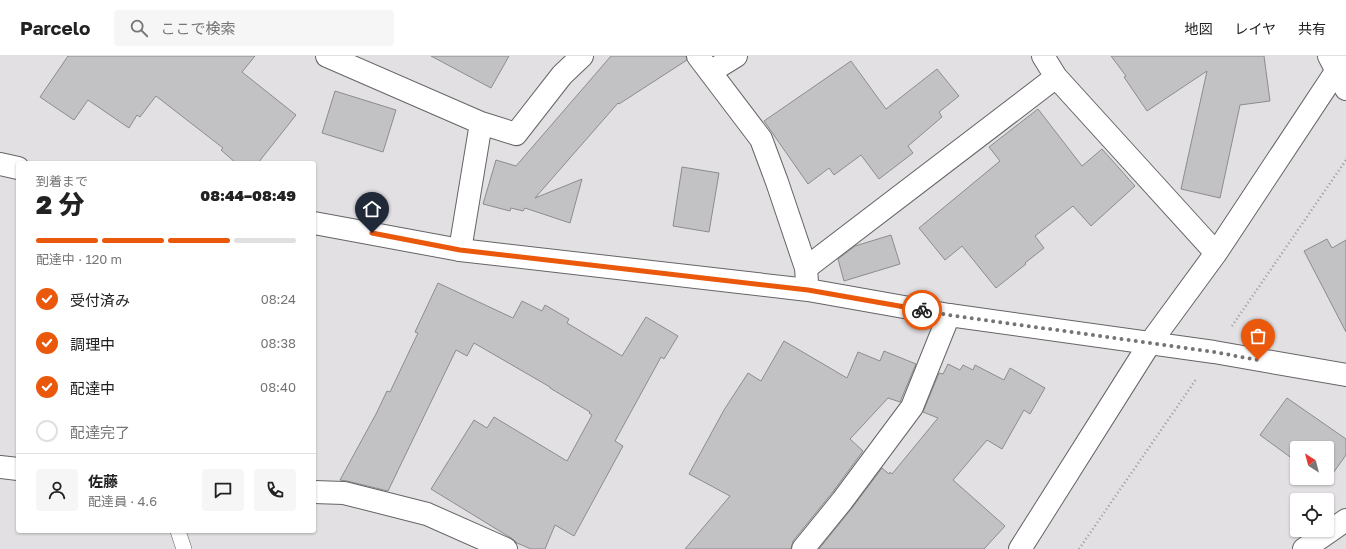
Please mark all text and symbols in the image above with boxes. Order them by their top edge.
search box [114,10,394,46]
text: Parcelo [20,16,90,39]
icon: search [128,17,150,39]
text: ここで検索 [160,19,235,37]
text: 地図 [1184,20,1212,37]
text: レイヤ [1234,20,1276,37]
text: 共有 [1298,20,1326,37]
text: 到着まで [36,173,88,189]
text: 08:44–08:49 [200,186,296,204]
text: 2 分 [36,189,85,220]
pin [355,192,389,233]
icon: home [361,198,383,220]
text: 配達中 · 120 m [36,251,122,267]
icon: check [36,288,58,310]
courier [902,290,942,330]
text: 受付済み [70,291,130,309]
text: 08:24 [261,291,296,307]
icon: bike [911,299,933,321]
pin [1241,319,1275,360]
icon: bag [1247,325,1269,347]
icon: check [36,332,58,354]
text: 調理中 [70,335,115,353]
text: 08:38 [261,335,296,351]
icon: check [36,376,58,398]
text: 配達中 [70,379,115,397]
text: 08:40 [260,379,296,395]
text: 配達完了 [70,423,130,441]
north arrow [1290,441,1334,485]
map controls [1290,441,1334,537]
button: person [36,469,78,511]
button: chat [202,469,244,511]
button: phone [254,469,296,511]
text: 佐藤 [88,472,118,490]
text: 配達員 · 4.6 [88,493,157,509]
button: locate [1290,493,1334,537]

